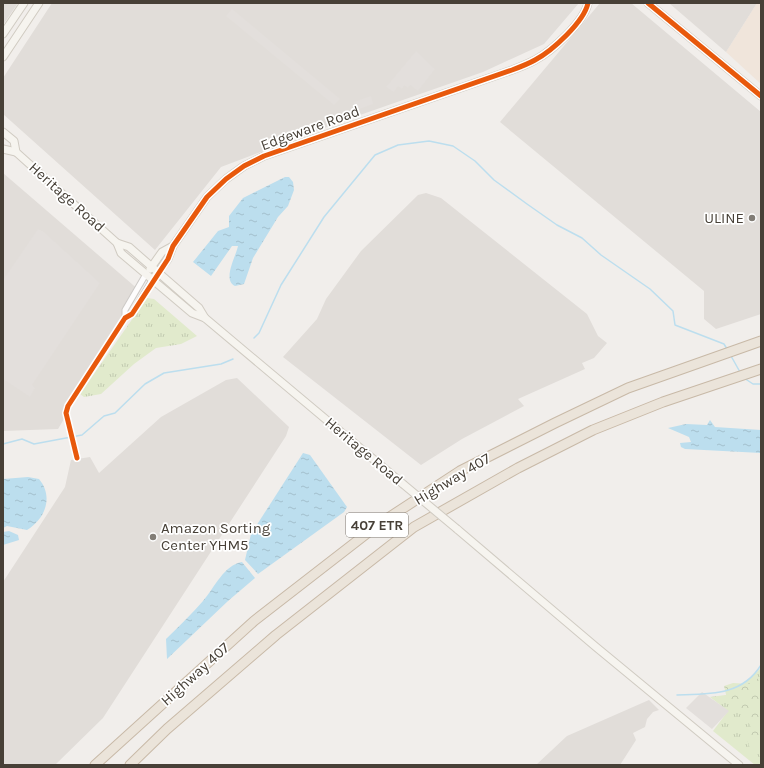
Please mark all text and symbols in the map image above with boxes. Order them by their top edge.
street label: Edgeware Road [258,102,362,154]
street label: Heritage Road [25,158,109,236]
place label: ULINE [704,209,744,227]
marker: ULINE [747,213,757,223]
street label: Heritage Road [322,413,406,489]
street label: Highway 407 [410,449,494,509]
road number: 407 ETR [346,513,408,537]
place label: Amazon Sorting Center YHM5 [161,519,271,554]
marker: Amazon Sorting Center YHM5 [148,532,158,542]
street label: Highway 407 [157,639,233,709]

